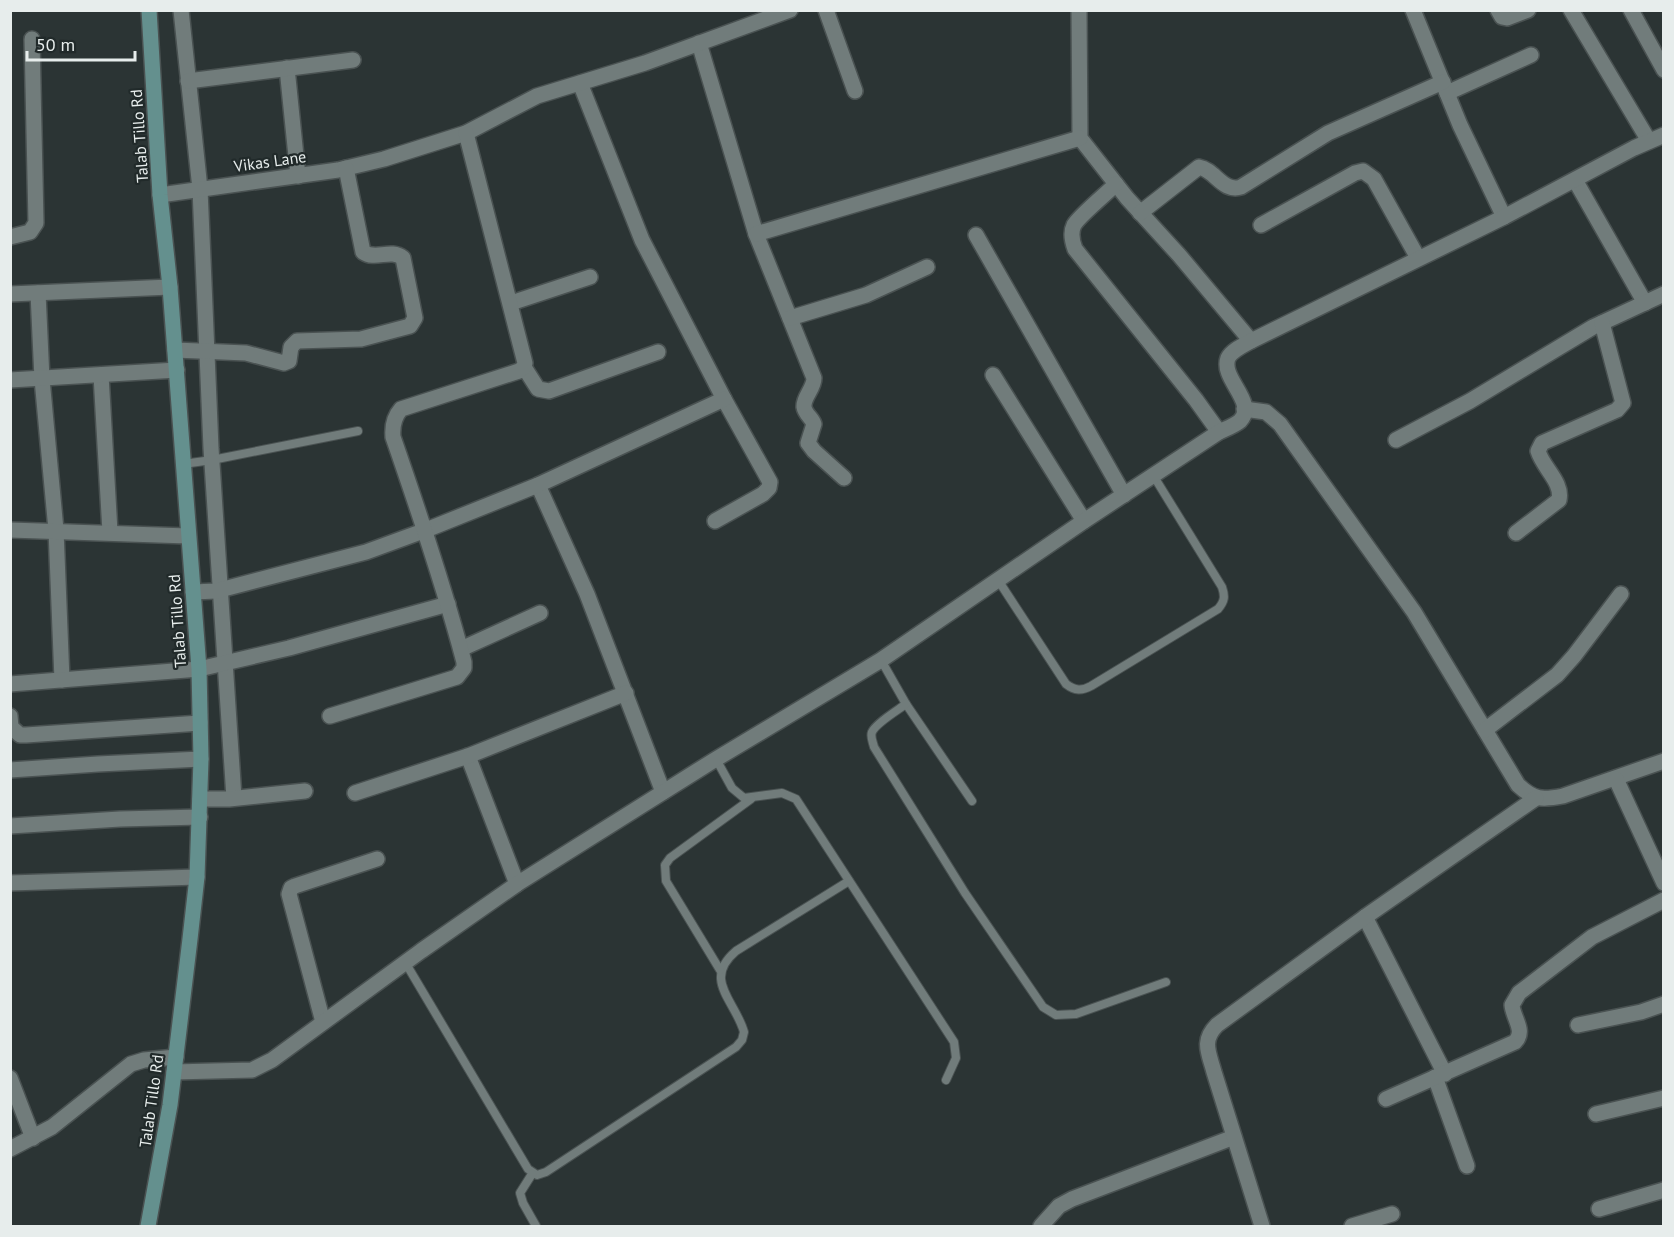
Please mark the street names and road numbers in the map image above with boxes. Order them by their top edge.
street label: Talab Tillo Rd [126,89,152,183]
street label: Vikas Lane [232,146,307,176]
street label: Talab Tillo Rd [164,574,190,668]
street label: Talab Tillo Rd [135,1053,167,1149]

